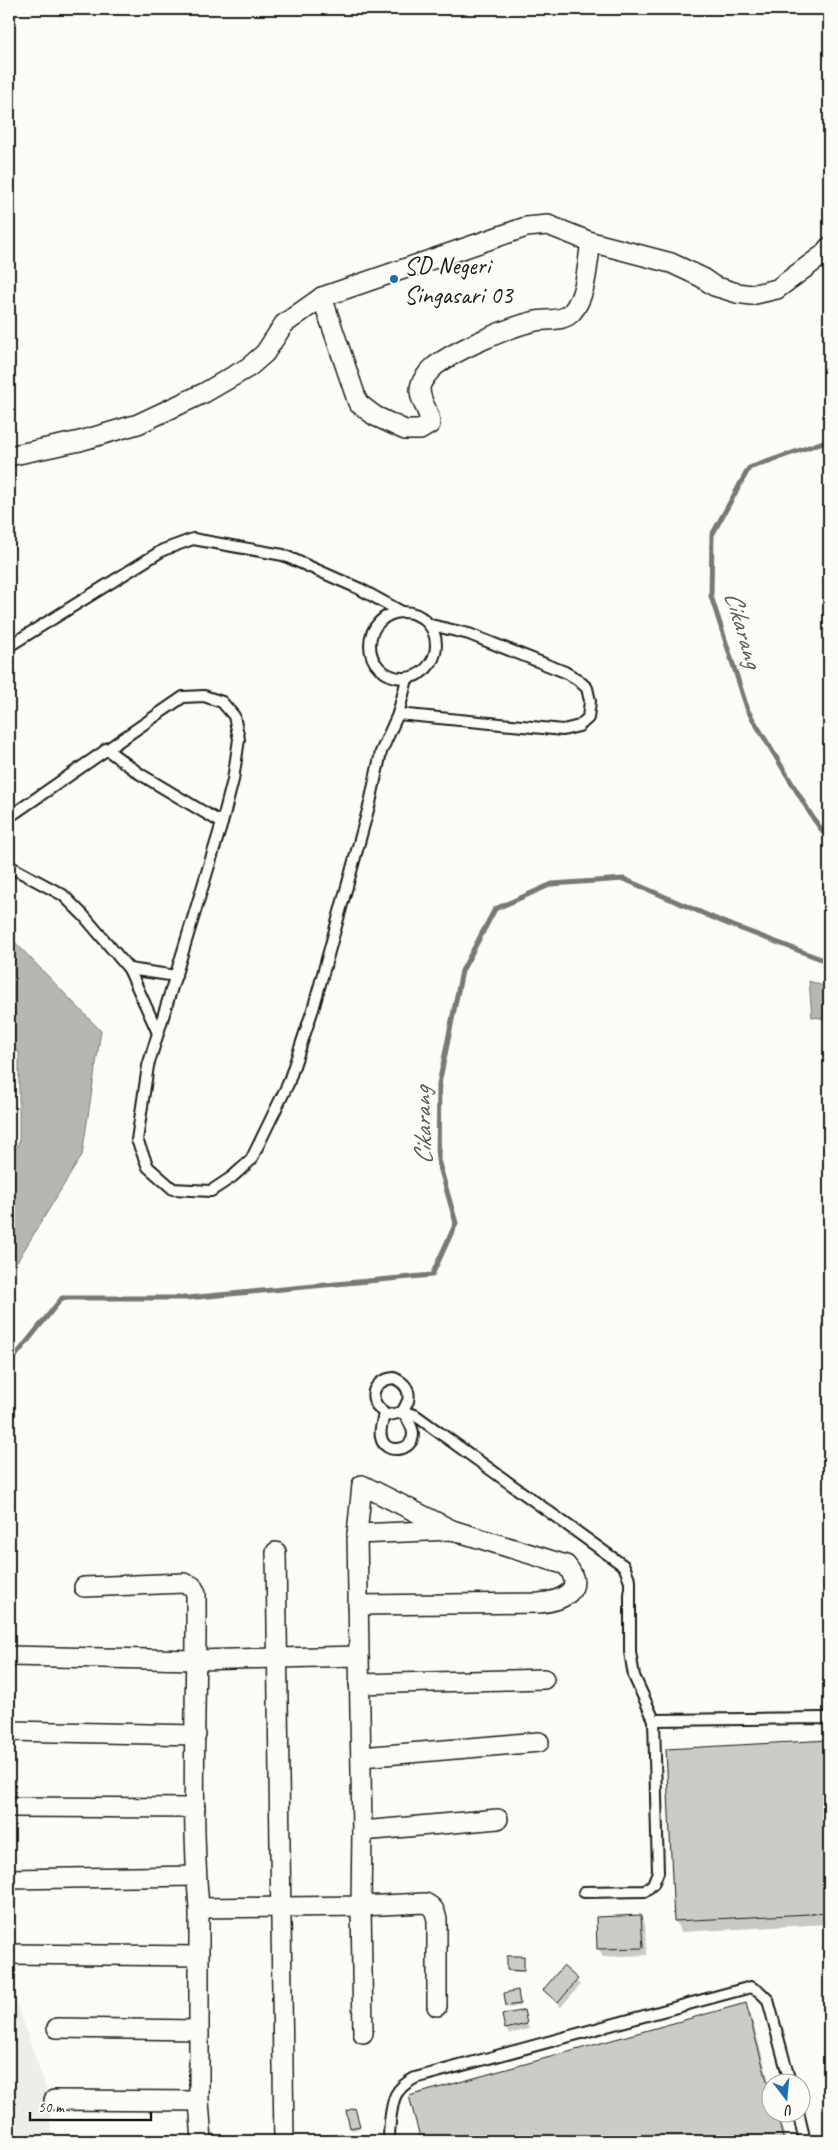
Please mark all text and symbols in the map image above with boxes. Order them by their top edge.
place label: SD Negeri Singasari 03 [404,250,514,311]
marker: SD Negeri Singasari 03 [388,273,400,285]
water label: Cikarang [717,587,771,675]
water label: Cikarang [405,1083,440,1165]
north arrow [760,2072,810,2122]
scale bar [30,2090,151,2122]
text: 50 m [38,2098,65,2117]
text: U [781,2101,795,2120]

